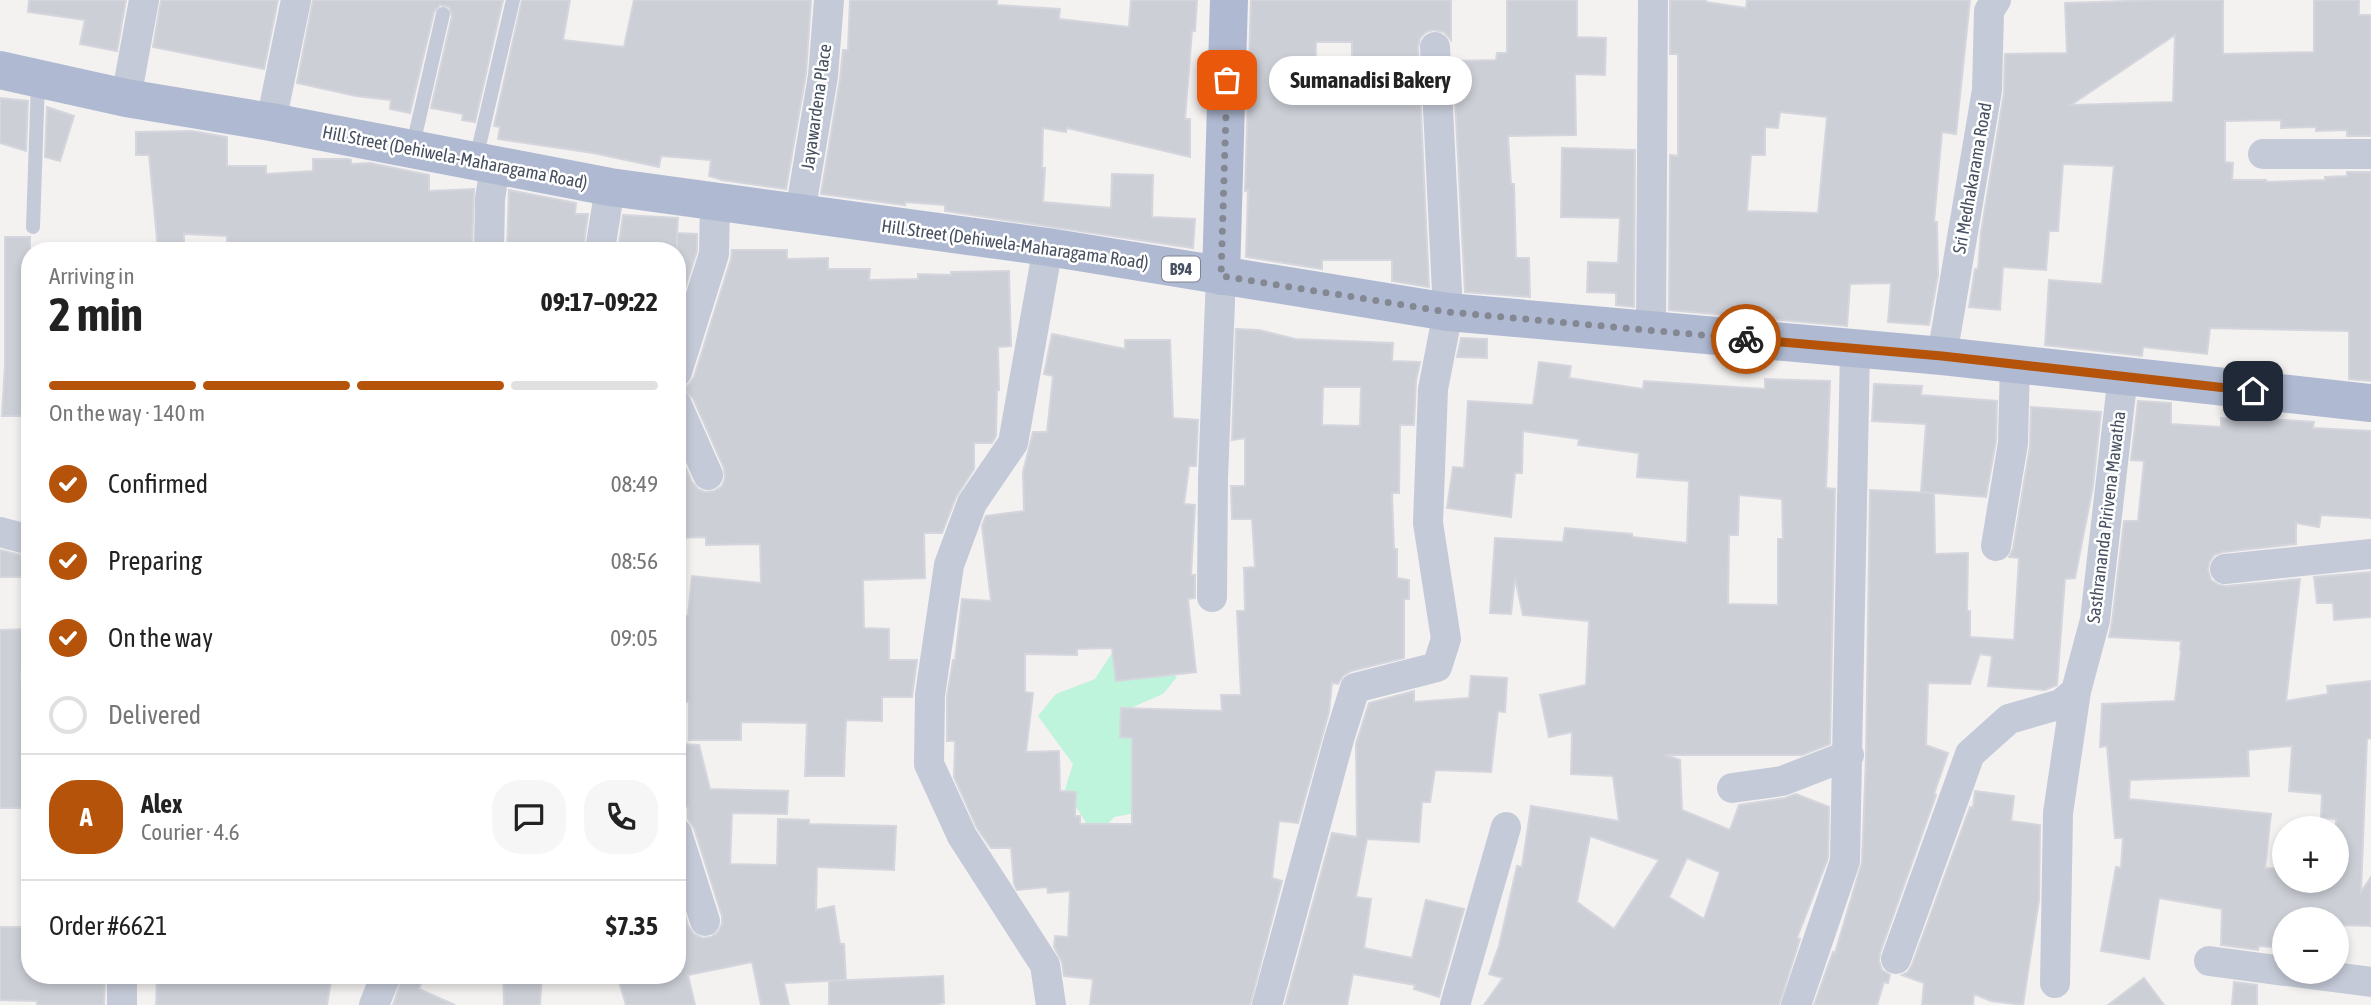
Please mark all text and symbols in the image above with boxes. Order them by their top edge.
street label: Jayawardena Place [797,43,835,171]
pin [1197,50,1257,110]
callout: Sumanadisi Bakery [1269,56,1472,104]
icon: bag [1208,61,1246,99]
text: Sumanadisi Bakery [1290,67,1451,93]
street label: Sri Medhakarama Road [1948,101,1996,255]
street label: Hill Street (Dehiwela-Maharagama Road) [321,121,589,193]
street label: Hill Street (Dehiwela-Maharagama Road) [880,215,1150,273]
road number: B94 [1162,256,1200,282]
text: Arriving in [49,263,135,289]
text: 09:17–09:22 [541,287,658,317]
text: 2 min [49,288,143,341]
courier [1711,304,1781,374]
icon: bike [1727,320,1765,358]
pin [2223,361,2283,421]
icon: home [2234,372,2272,410]
text: On the way · 140 m [49,400,205,426]
street label: Sasthrananda Pirivena Mawatha [2083,410,2129,624]
icon: check [49,465,87,503]
text: Confirmed [108,469,208,499]
text: 08:49 [611,471,658,497]
icon: check [49,542,87,580]
text: Preparing [108,546,202,576]
text: 08:56 [611,548,658,574]
icon: check [49,619,87,657]
text: On the way [108,623,213,653]
text: 09:05 [610,625,658,651]
text: Delivered [108,700,201,730]
button: chat [492,780,566,854]
button: phone [584,780,658,854]
text: Alex [141,789,182,819]
text: A [80,802,92,832]
map controls [2272,816,2349,984]
button: + [2272,816,2349,893]
text: Courier · 4.6 [141,819,240,845]
button: − [2272,907,2349,984]
text: Order #6621 [49,911,168,941]
text: $7.35 [606,911,658,941]

